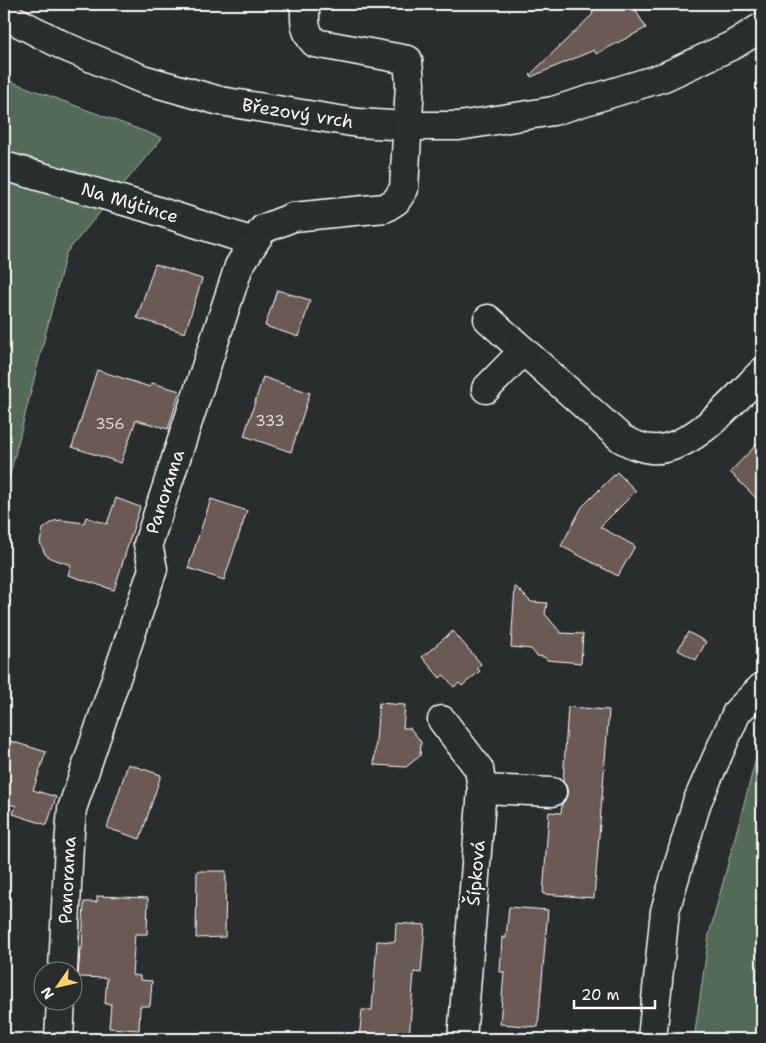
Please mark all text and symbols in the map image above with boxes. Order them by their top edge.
street label: Březový vrch [240,93,355,134]
street label: Na Mýtince [78,177,181,229]
house number: 333 [255,411,285,431]
house number: 356 [95,414,125,434]
street label: Panorama [140,446,190,537]
street label: Panorama [53,835,82,924]
street label: Šípková [461,839,491,907]
north arrow [32,960,82,1010]
scale bar [574,978,655,1010]
text: N [37,984,58,1003]
text: 20 m [581,985,620,1005]

